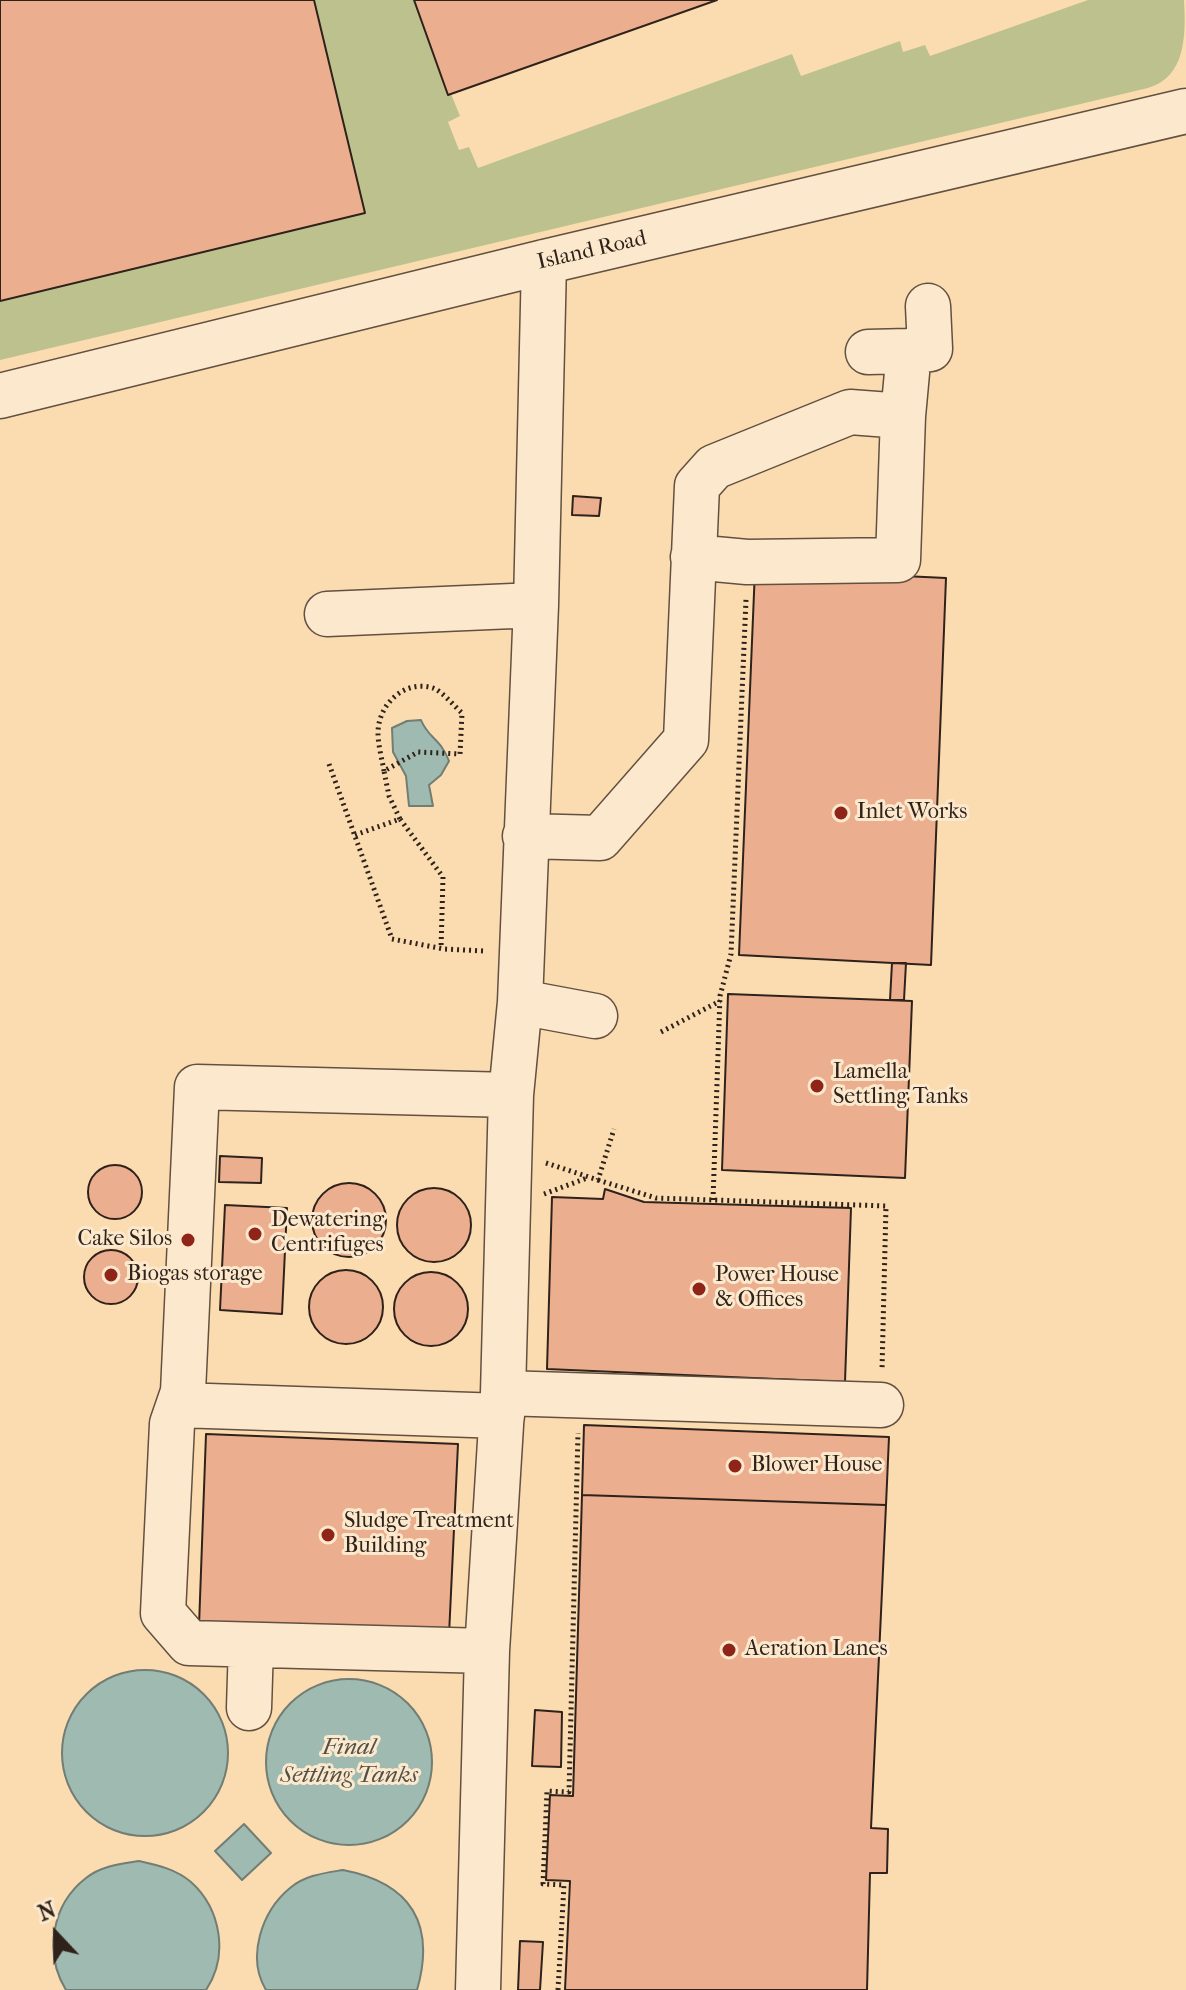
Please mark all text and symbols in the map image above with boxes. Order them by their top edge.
street label: Island Road [535,226,649,276]
place label: Inlet Works [857,800,967,826]
marker: Inlet Works [832,804,850,822]
place label: Lamella Settling Tanks [833,1060,968,1112]
marker: Lamella Settling Tanks [808,1077,826,1095]
place label: Dewatering Centrifuges [271,1208,384,1260]
marker: Dewatering Centrifuges [246,1225,264,1243]
place label: Cake Silos [77,1227,172,1253]
marker: Cake Silos [179,1231,197,1249]
place label: Biogas storage [127,1262,263,1288]
place label: Power House & Offices [715,1263,839,1314]
marker: Biogas storage [102,1266,120,1284]
marker: Power House & Offices [690,1280,708,1298]
place label: Blower House [751,1453,882,1479]
marker: Blower House [726,1457,744,1475]
place label: Sludge Treatment Building [344,1509,514,1560]
marker: Sludge Treatment Building [319,1526,337,1544]
place label: Aeration Lanes [745,1637,888,1663]
marker: Aeration Lanes [720,1641,738,1659]
water label: Final Settling Tanks [280,1734,418,1790]
north arrow [16,1894,96,1974]
text: N [34,1897,60,1927]

